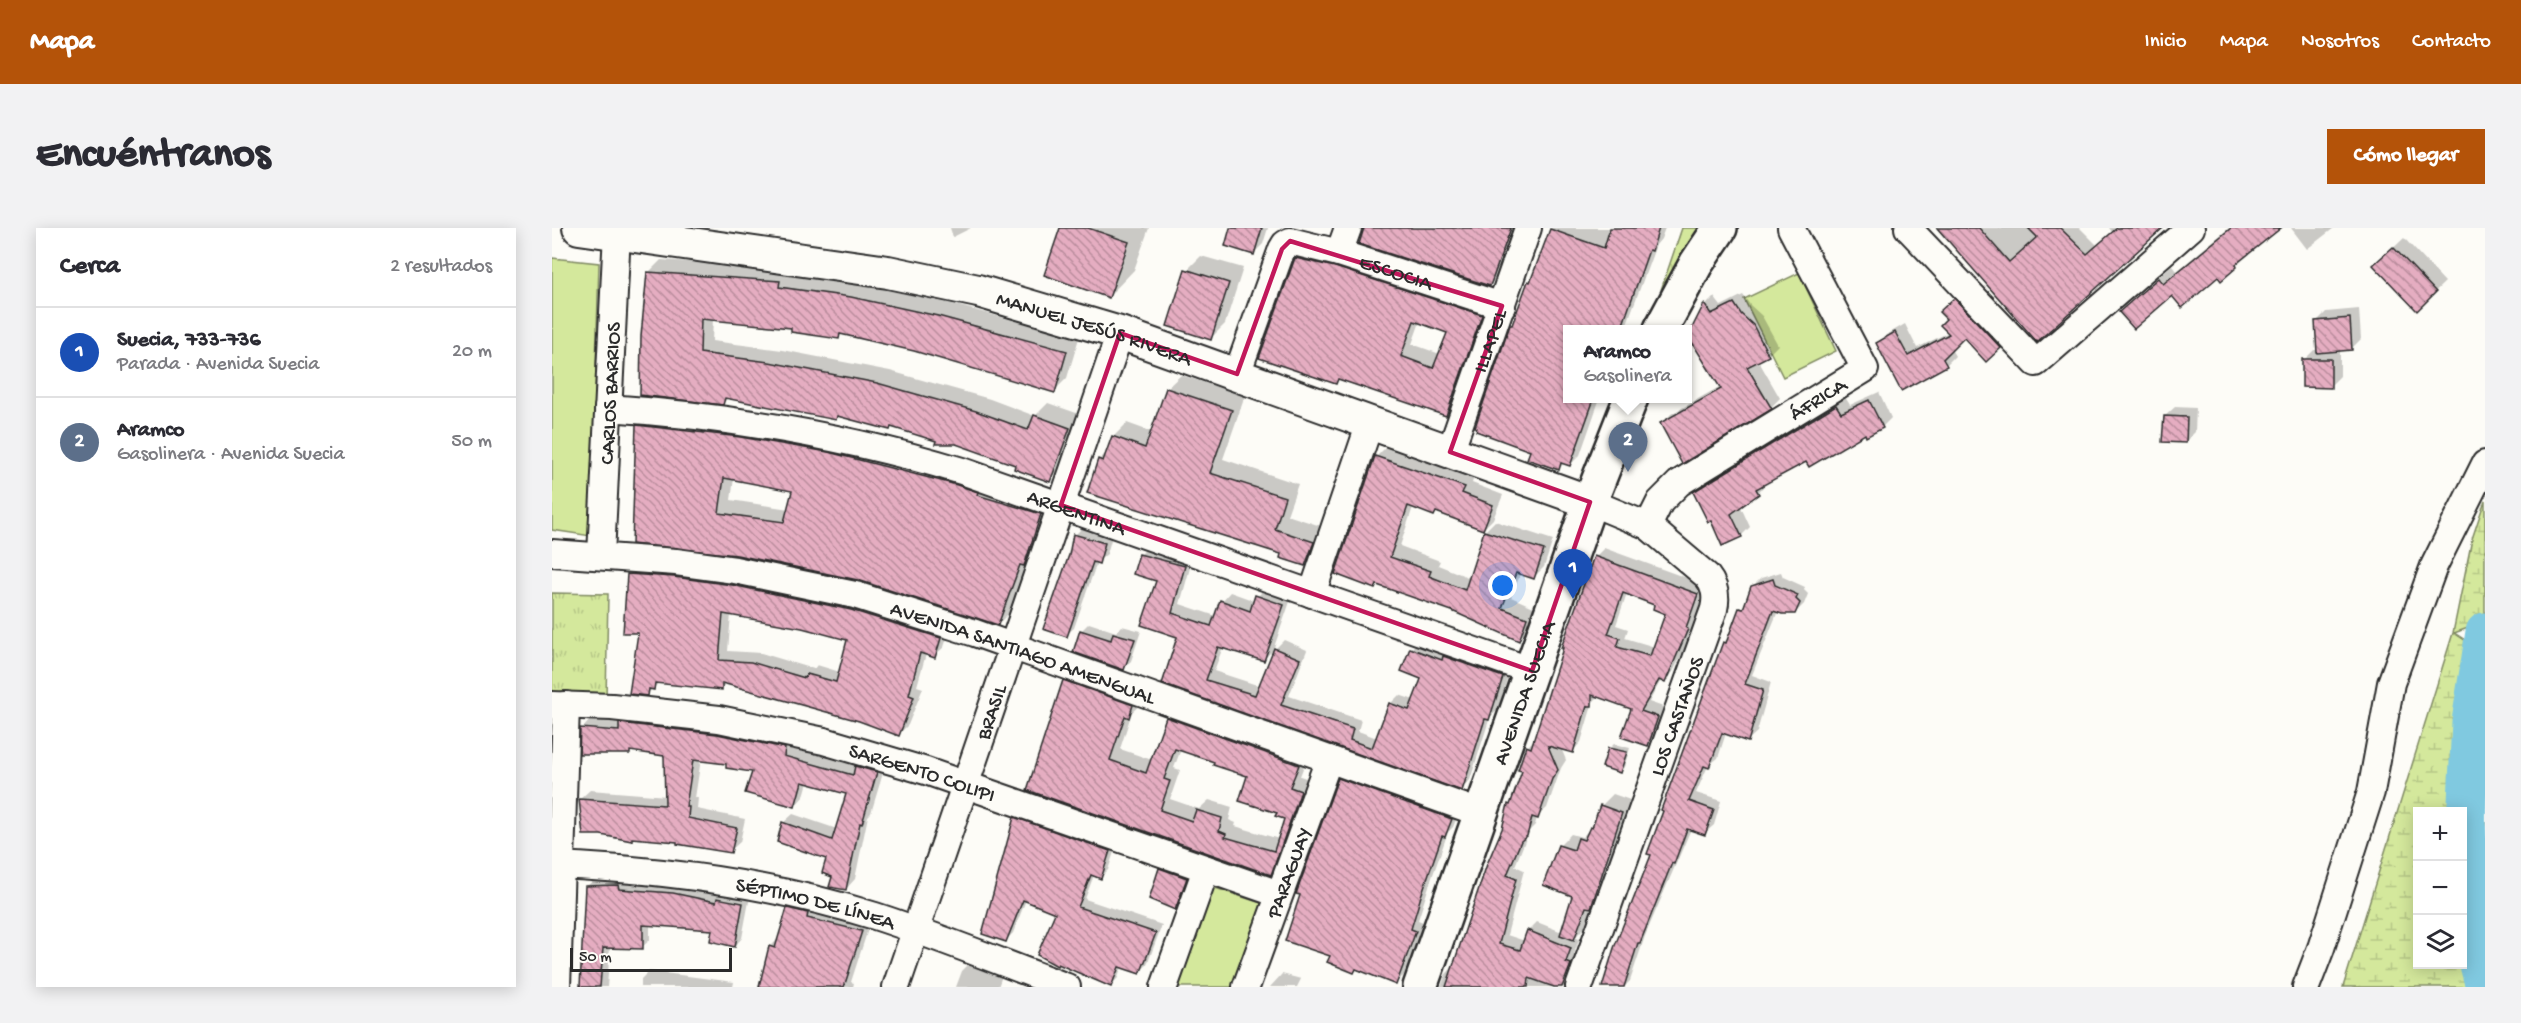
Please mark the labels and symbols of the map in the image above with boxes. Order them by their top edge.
street label: ESCOCIA [1355,251,1436,299]
street label: MANUEL JESÚS RIVERA [993,288,1196,374]
street label: ILLAPEL [1470,306,1515,377]
street label: CARLOS BARRIOS [597,321,629,465]
street label: ÁFRICA [1785,373,1854,428]
pin: 2 [1608,422,1648,472]
street label: ARGENTINA [1023,486,1130,544]
pin: 1 [1554,550,1592,599]
your location [1488,571,1517,600]
street label: AVENIDA SANTIAGO AMENGUAL [887,598,1159,713]
street label: AVENIDA SUECIA [1490,617,1564,769]
street label: LOS CASTAÑOS [1646,654,1712,780]
street label: BRASIL [972,681,1015,745]
street label: SARGENTO COLIPI [845,740,998,810]
street label: PARAGUAY [1263,825,1319,923]
street label: SÉPTIMO DE LÍNEA [733,874,899,938]
scale bar [570,945,732,972]

